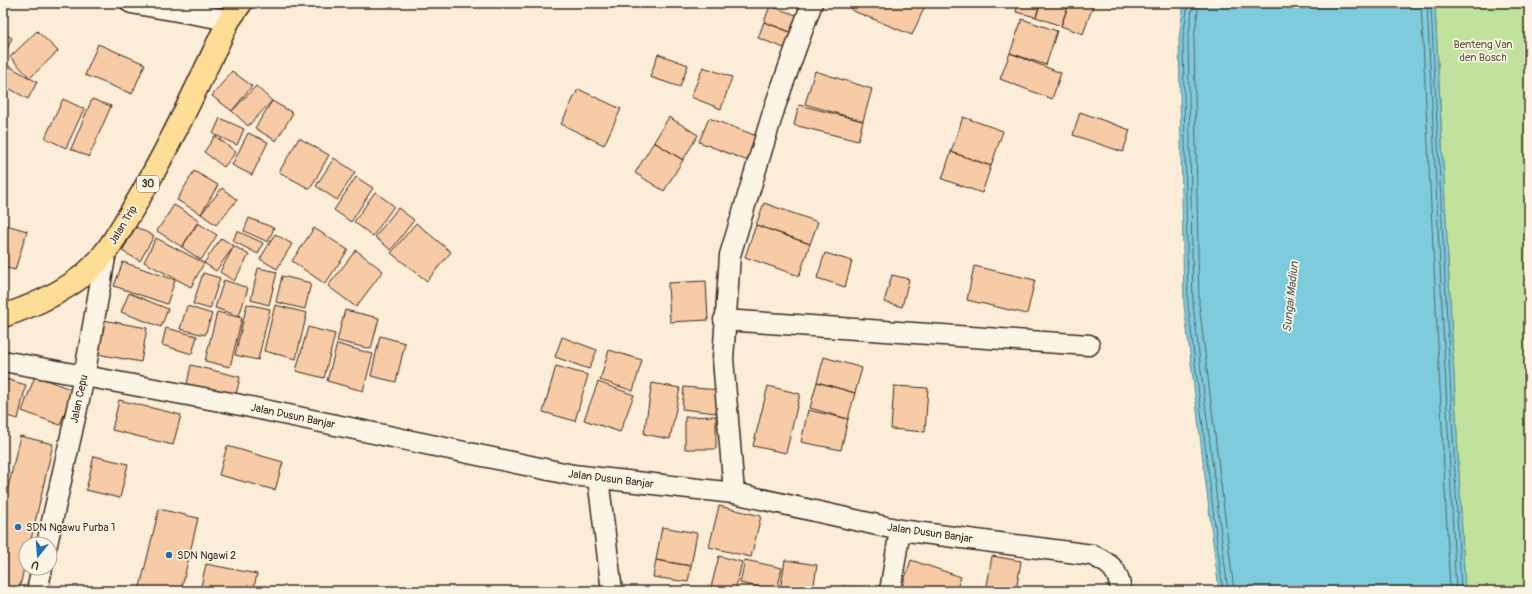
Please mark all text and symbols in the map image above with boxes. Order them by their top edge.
park label: Benteng Van den Bosch [1454,38,1512,64]
road number: 30 [137,176,159,192]
street label: Jalan Trip [106,203,140,247]
water label: Sungai Madiun [1280,260,1302,333]
street label: Jalan Cepu [68,374,90,424]
street label: Jalan Dusun Banjar [249,401,337,431]
street label: Jalan Dusun Banjar [567,467,655,491]
place label: SDN Ngawu Purba 1 [26,521,115,534]
street label: Jalan Dusun Banjar [886,521,974,545]
marker: SDN Ngawu Purba 1 [13,522,23,532]
north arrow [18,536,58,576]
place label: SDN Ngawi 2 [177,549,236,562]
marker: SDN Ngawi 2 [164,550,174,560]
text: U [30,558,41,572]

